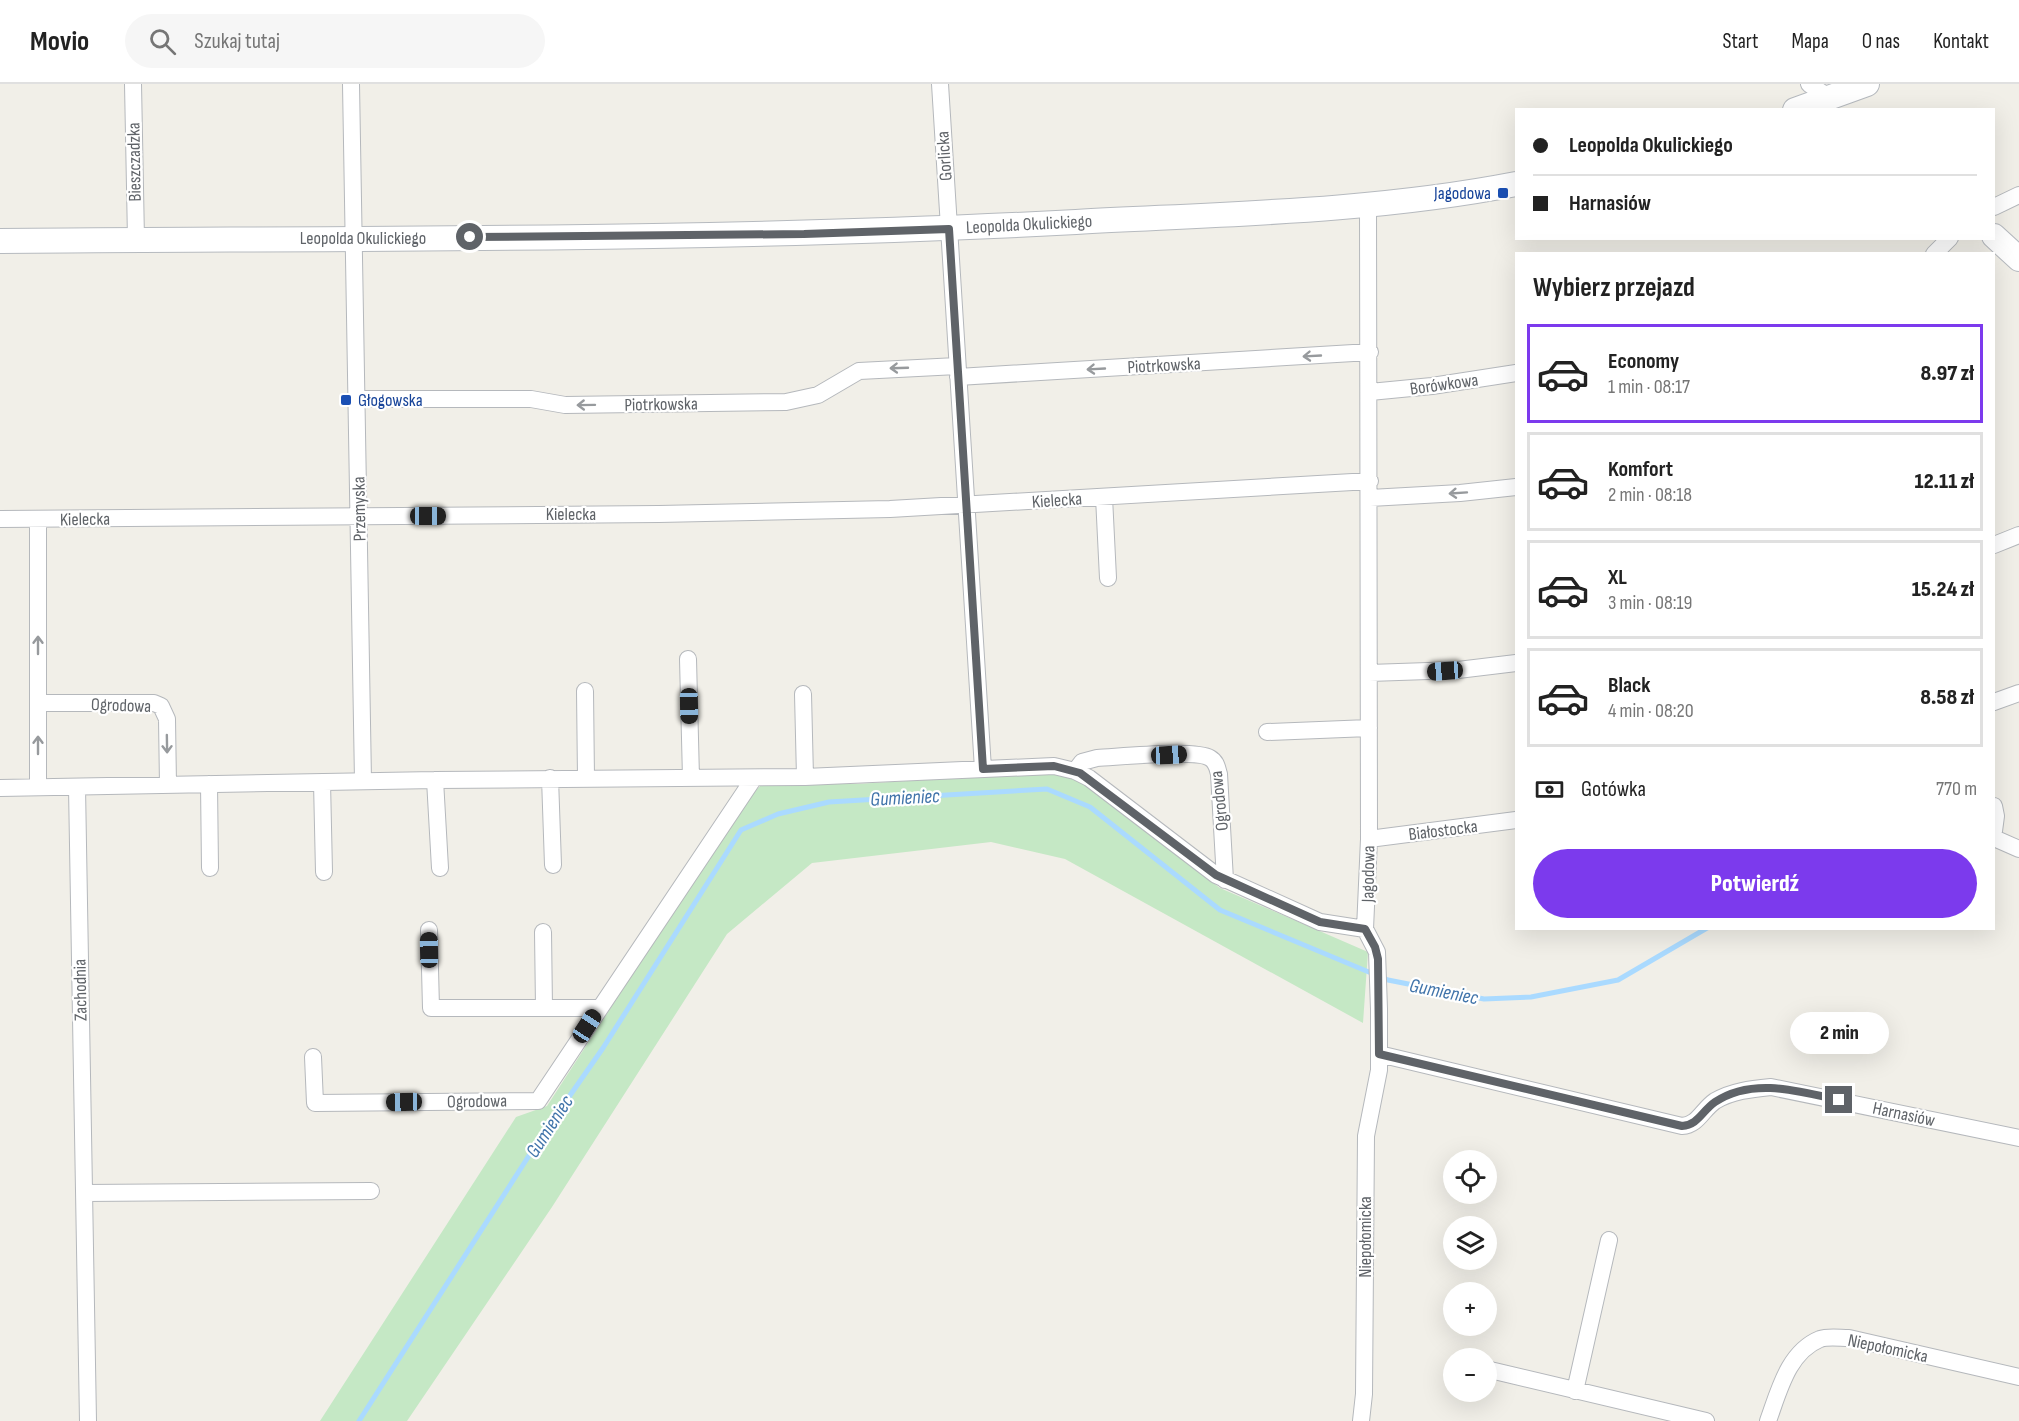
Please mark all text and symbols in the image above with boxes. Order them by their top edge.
search box [125,14,545,68]
text: Movio [30,25,89,58]
icon: search [146,25,179,58]
text: Szukaj tutaj [194,28,280,55]
text: Start [1722,29,1759,54]
text: Mapa [1792,29,1829,54]
text: O nas [1862,29,1900,54]
text: Kontakt [1933,29,1989,54]
street label: Bieszczadzka [123,122,146,202]
street label: Gorlicka [932,130,957,182]
text: Leopolda Okulickiego [1569,132,1733,159]
place label: Jagodowa [1433,183,1491,204]
marker: Jagodowa [1496,186,1510,200]
text: Harnasiów [1569,190,1651,217]
street label: Leopolda Okulickiego [965,211,1093,238]
route start [456,223,483,250]
street label: Leopolda Okulickiego [300,228,426,249]
text: Wybierz przejazd [1533,272,1695,304]
icon: car [1536,347,1590,401]
text: Economy [1608,348,1679,375]
one-way arrow [1302,350,1322,361]
street label: Piotrkowska [1127,353,1201,378]
text: 8.97 zł [1921,360,1974,387]
one-way arrow [889,362,909,373]
one-way arrow [1087,363,1107,374]
street label: Borówkowa [1409,369,1480,400]
text: 1 min · 08:17 [1608,375,1690,399]
place label: Głogowska [358,390,423,411]
marker: Głogowska [339,393,353,407]
street label: Piotrkowska [624,393,698,416]
one-way arrow [576,399,596,411]
icon: car [1536,455,1590,509]
text: Komfort [1608,456,1673,483]
text: 12.11 zł [1914,468,1974,495]
street label: Przemyska [348,476,371,542]
text: 2 min · 08:18 [1608,483,1692,507]
street label: Kielecka [1031,488,1083,513]
one-way arrow [1449,488,1469,499]
street label: Kielecka [546,504,596,525]
car [410,507,446,525]
street label: Kielecka [60,509,110,530]
icon: car [1536,563,1590,617]
text: XL [1608,564,1627,591]
text: 15.24 zł [1912,576,1974,603]
text: 3 min · 08:19 [1608,591,1692,615]
one-way arrow [32,635,44,655]
car [1426,661,1464,681]
icon: car [1536,671,1590,725]
text: Black [1608,672,1650,699]
text: 8.58 zł [1920,684,1974,711]
car [680,688,698,724]
street label: Ogrodowa [91,694,151,717]
text: 4 min · 08:20 [1608,699,1694,723]
one-way arrow [162,734,173,754]
one-way arrow [32,736,44,756]
car [1151,745,1187,765]
street label: Ogrodowa [1206,770,1233,832]
icon: cash [1533,773,1566,806]
text: Gotówka [1581,776,1646,803]
text: 770 m [1936,777,1977,801]
water label: Gumieniec [870,784,941,812]
street label: Białostocka [1407,816,1479,845]
street label: Jagodowa [1357,845,1379,904]
button: Potwierdź [1533,849,1977,918]
car [420,932,438,968]
street label: Zachodnia [69,959,92,1021]
water label: Gumieniec [1407,974,1480,1010]
car [570,1006,604,1046]
callout: 2 min [1790,1013,1888,1055]
text: 2 min [1820,1021,1859,1045]
route end [1825,1086,1852,1113]
street label: Ogrodowa [447,1090,507,1113]
water label: Gumieniec [521,1091,579,1162]
car [386,1093,422,1111]
street label: Harnasiów [1871,1098,1937,1131]
map controls [1443,1150,1497,1402]
button: locate [1443,1150,1497,1204]
street label: Niepołomicka [1355,1196,1376,1278]
button: layers [1443,1216,1497,1270]
button: + [1443,1282,1497,1336]
street label: Niepołomicka [1846,1330,1930,1367]
button: − [1443,1348,1497,1402]

